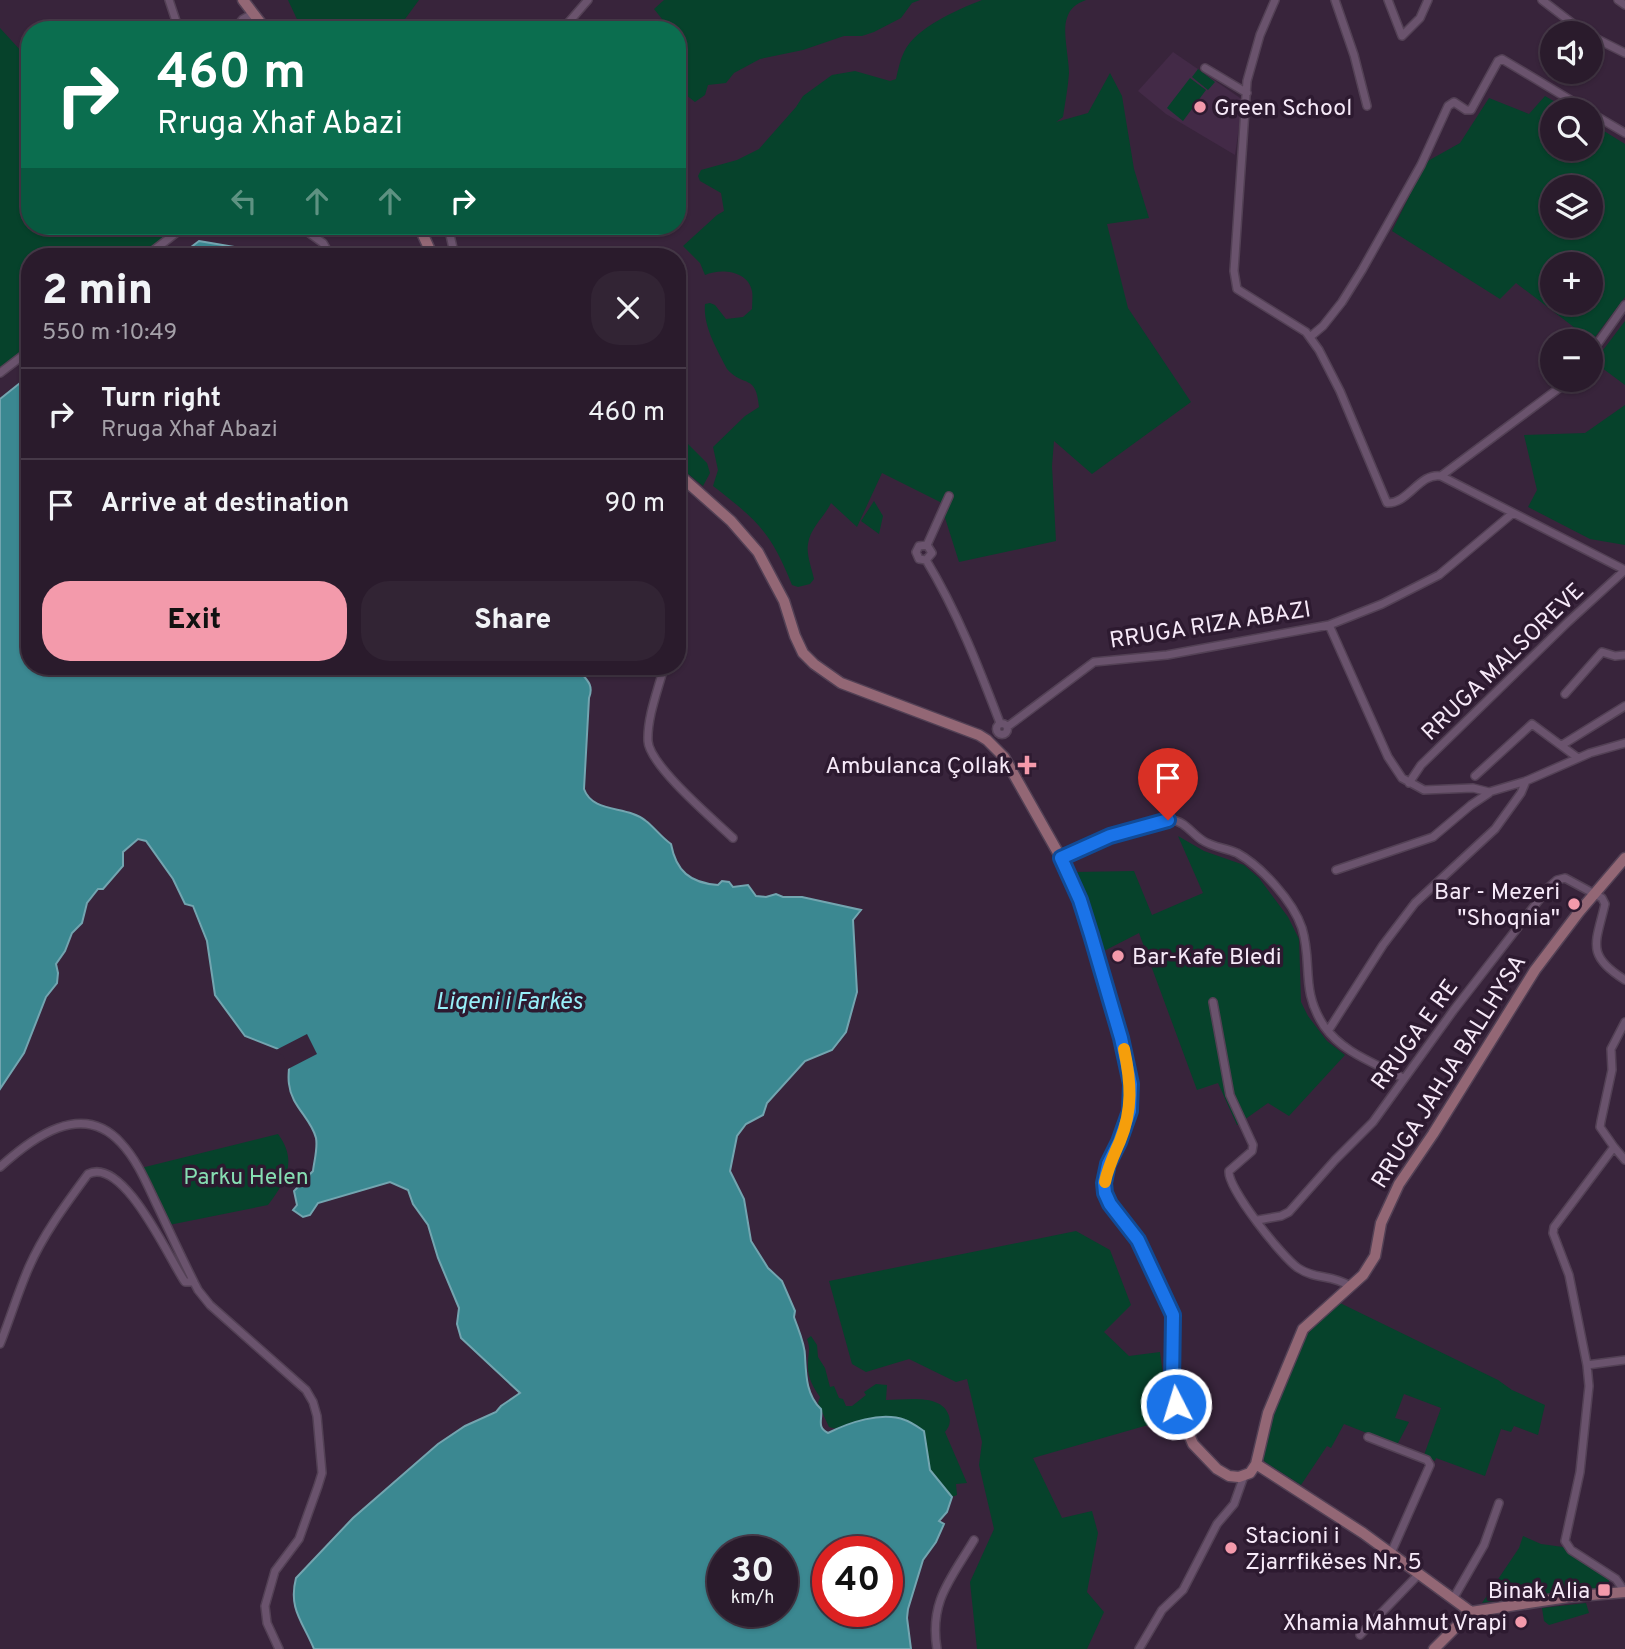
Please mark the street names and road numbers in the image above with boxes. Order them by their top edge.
street label: RRUGA MALSOREVE [1416,578,1591,748]
street label: RRUGA RIZA ABAZI [1108,596,1313,657]
street label: RRUGA JAHJA BALLHYSA [1366,950,1534,1194]
street label: RRUGA E RE [1366,974,1466,1097]

